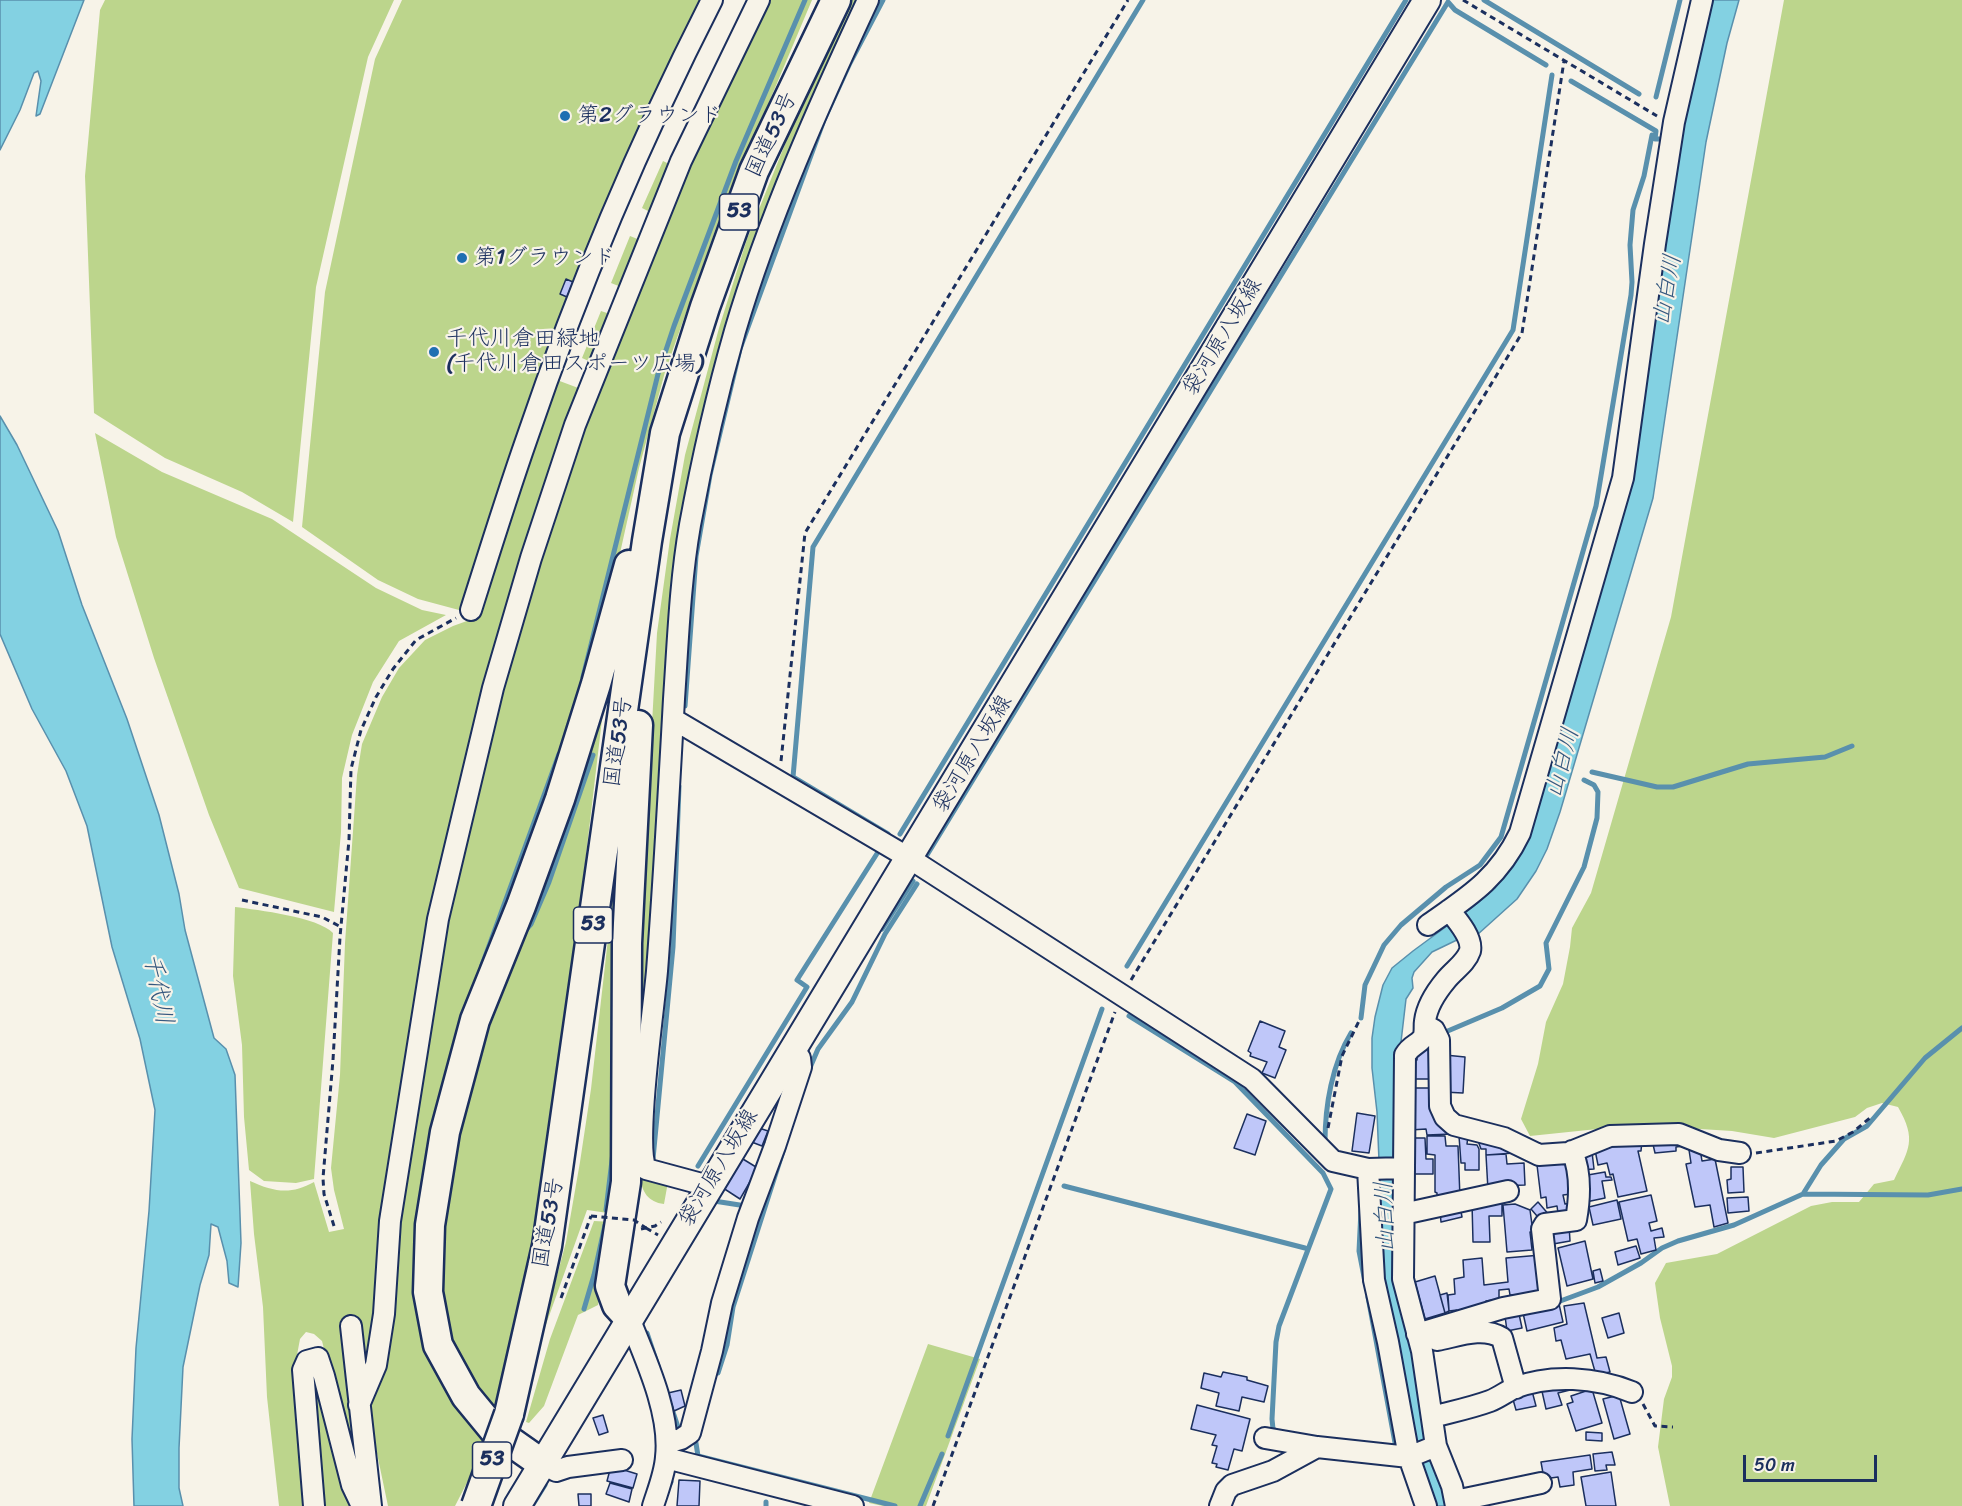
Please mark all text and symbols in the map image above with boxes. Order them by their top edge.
street label: 国道53号 [741,88,803,182]
place label: 第2グラウンド [577,103,722,129]
marker: 第2グラウンド [558,109,572,123]
road number: 53 [720,194,758,230]
place label: 第1グラウンド [474,245,615,271]
marker: 第1グラウンド [455,251,469,265]
water label: 山白川 [1648,252,1688,328]
street label: 袋河原八坂線 [1178,274,1268,400]
place label: 千代川倉田緑地 (千代川倉田スポーツ広場) [446,326,704,378]
marker: 千代川倉田緑地 (千代川倉田スポーツ広場) [427,345,441,359]
street label: 袋河原八坂線 [928,691,1018,817]
street label: 国道53号 [600,695,638,789]
water label: 山白川 [1540,724,1586,802]
road number: 53 [574,907,612,943]
water label: 千代川 [136,951,178,1027]
street label: 袋河原八坂線 [674,1105,764,1231]
street label: 国道53号 [528,1176,570,1270]
water label: 山白川 [1370,1181,1402,1253]
road number: 53 [472,1442,512,1478]
scale bar [1746,1443,1880,1481]
text: 50 m [1754,1449,1795,1481]

